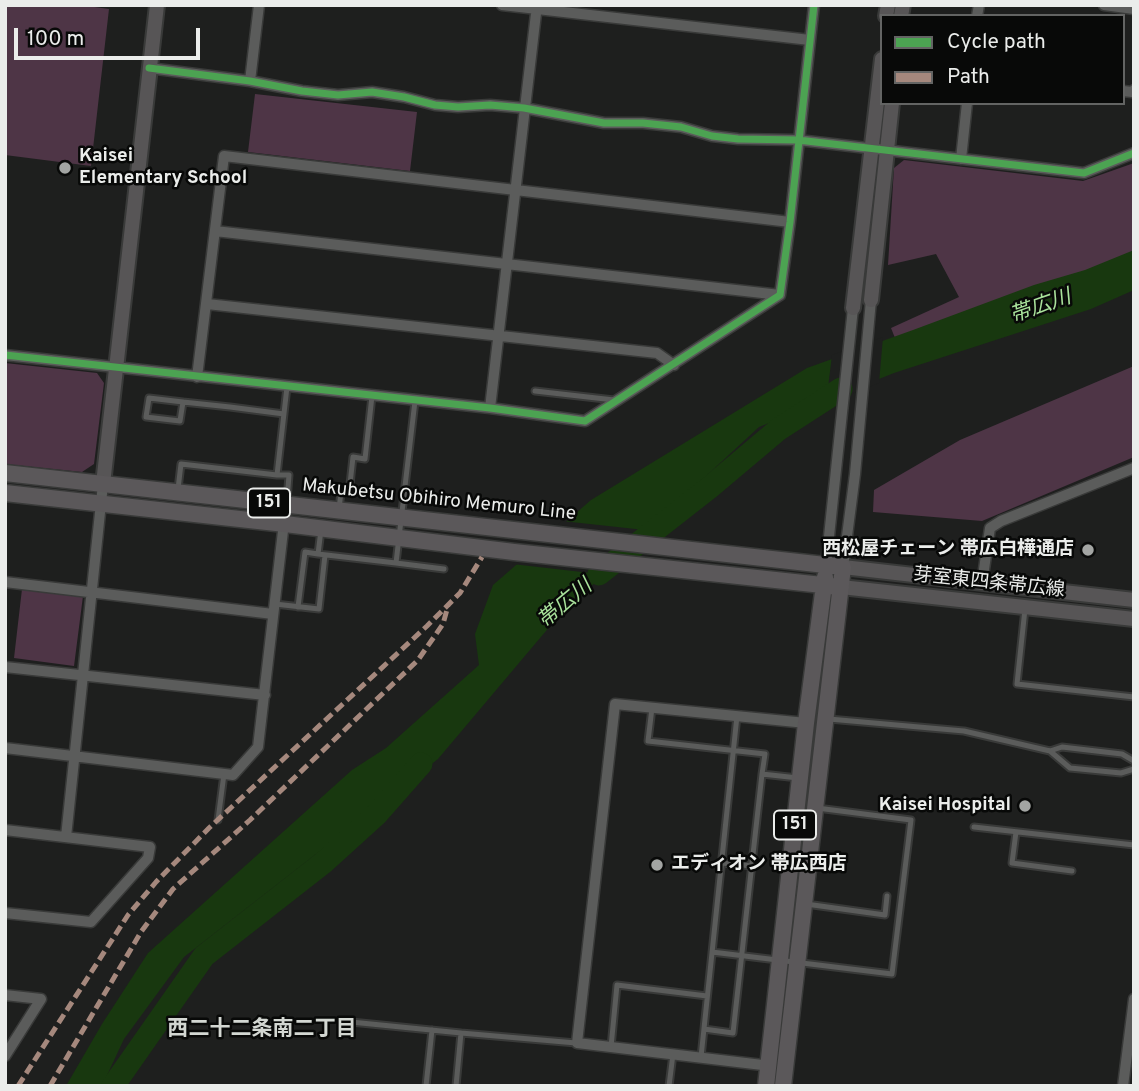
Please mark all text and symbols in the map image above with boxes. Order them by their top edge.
scale bar [18,14,203,58]
legend [880,14,1125,105]
text: 100 m [27,26,84,53]
text: Cycle path [947,29,1046,56]
text: Path [947,64,990,91]
place label: Kaisei Elementary School [79,146,247,190]
marker: Kaisei Elementary School [57,160,73,176]
water label: 帯広川 [1007,286,1075,330]
street label: Makubetsu Obihiro Memuro Line [301,475,577,527]
road number: 151 [248,489,290,518]
place label: 西松屋チェーン 帯広白樺通店 [822,539,1074,561]
marker: 西松屋チェーン 帯広白樺通店 [1080,542,1096,558]
street label: 芽室東四条帯広線 [912,565,1066,603]
water label: 帯広川 [534,575,598,635]
place label: Kaisei Hospital [879,795,1011,817]
marker: Kaisei Hospital [1017,798,1033,814]
road number: 151 [774,810,816,840]
place label: エディオン 帯広西店 [671,854,847,876]
marker: エディオン 帯広西店 [649,857,665,873]
district label: 西二十二条南二丁目 [168,1018,356,1044]

